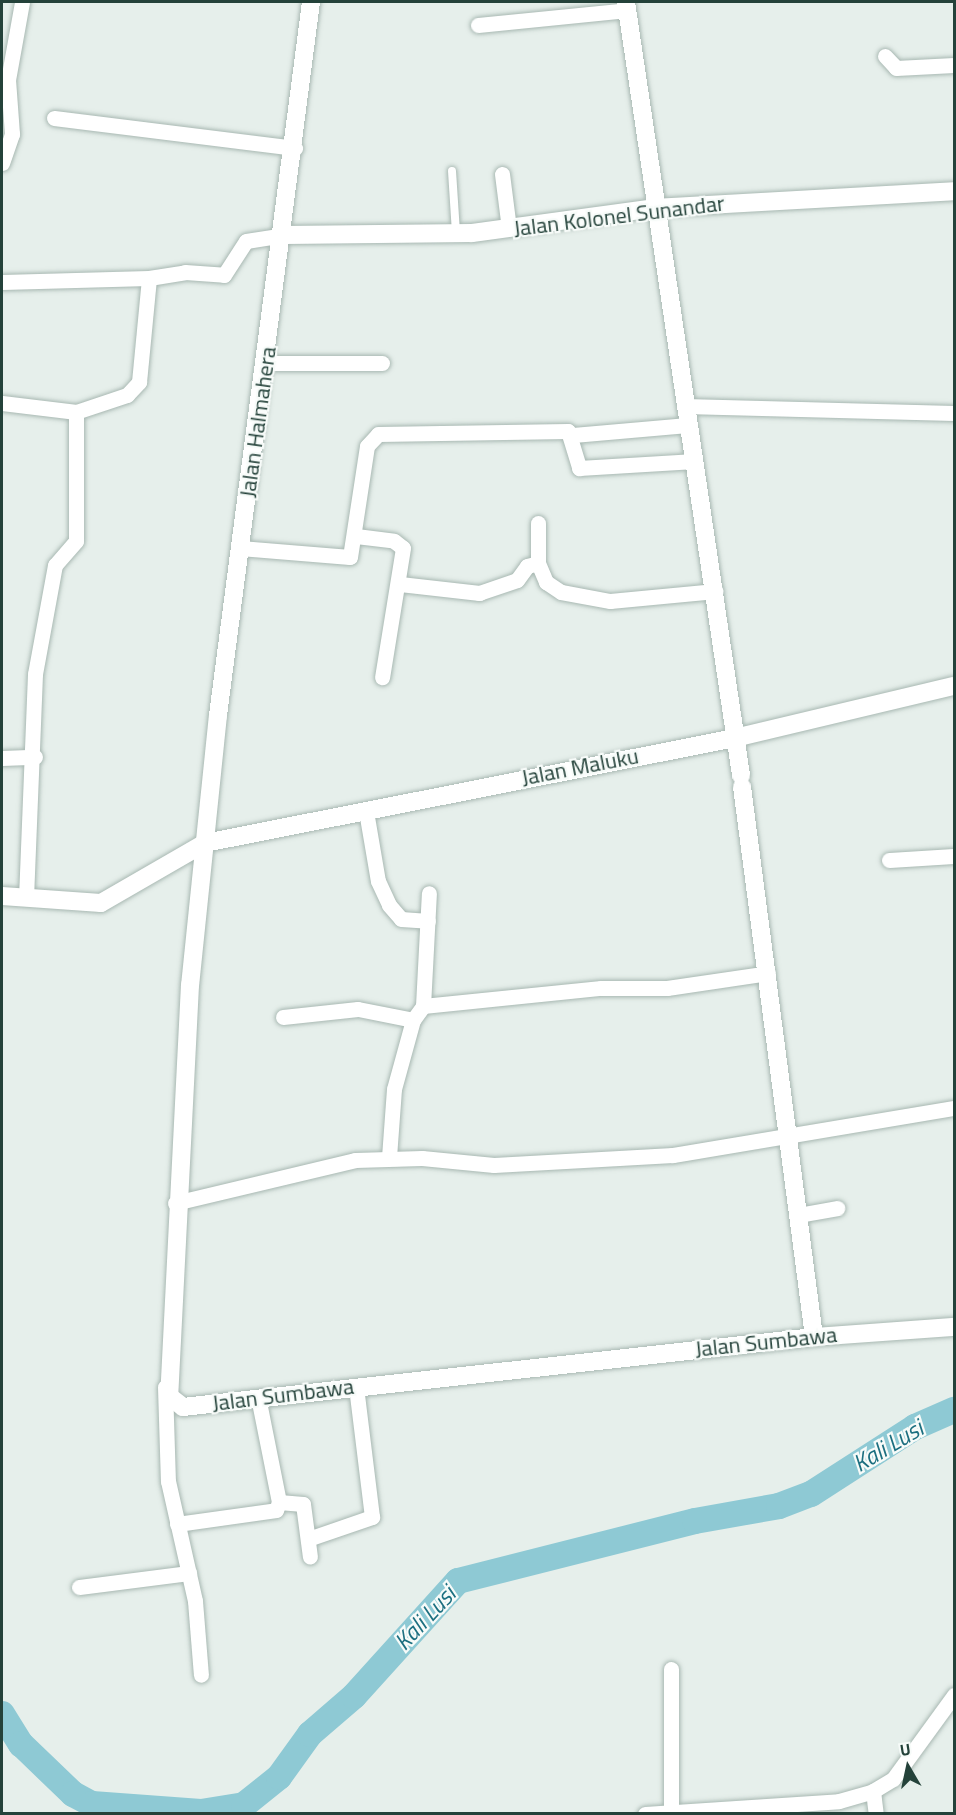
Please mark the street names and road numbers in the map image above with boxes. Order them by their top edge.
street label: Jalan Kolonel Sunandar [512,190,726,242]
street label: Jalan Halmahera [234,345,282,499]
street label: Jalan Maluku [519,743,641,791]
street label: Jalan Sumbawa [694,1321,838,1363]
street label: Jalan Sumbawa [211,1373,355,1417]

